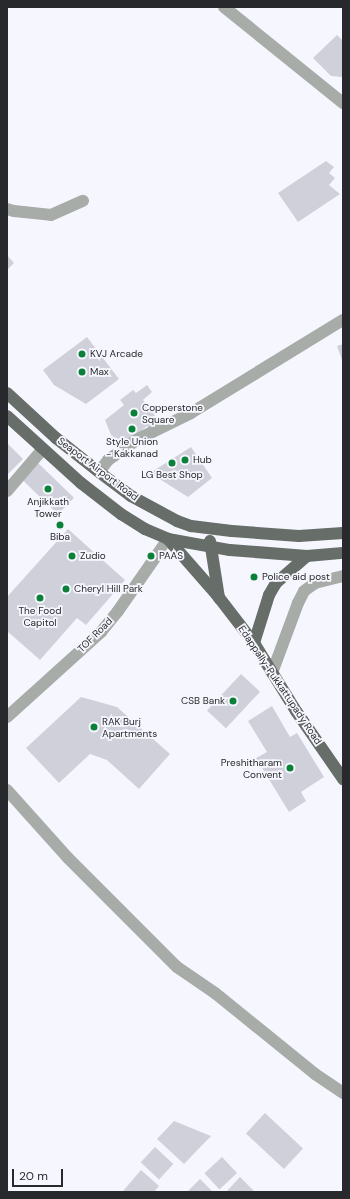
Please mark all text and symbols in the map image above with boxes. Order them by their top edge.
place label: KVJ Arcade [90,348,143,360]
marker: KVJ Arcade [77,349,87,359]
place label: Max [90,366,109,378]
marker: Max [77,367,87,377]
place label: Copperstone Square [142,401,203,424]
marker: Copperstone Square [129,408,139,418]
marker: Style Union - Kakkanad [127,424,137,434]
street label: Seaport Airport Road [55,435,141,503]
place label: Style Union - Kakkanad [106,435,158,458]
place label: Hub [193,454,212,466]
marker: Hub [180,455,190,465]
marker: LG Best Shop [167,458,177,468]
place label: LG Best Shop [141,469,203,481]
marker: Anjikkath Tower [43,484,53,494]
place label: Anjikkath Tower [27,495,69,518]
marker: Biba [55,520,65,530]
place label: Biba [50,531,70,543]
place label: Zudio [80,550,106,562]
place label: PAAS [159,550,183,562]
marker: Zudio [67,551,77,561]
marker: PAAS [146,551,156,561]
place label: Police aid post [262,571,330,583]
marker: Police aid post [249,572,259,582]
place label: Cheryl Hill Park [74,583,143,595]
marker: Cheryl Hill Park [61,584,71,594]
marker: The Food Capitol [35,593,45,603]
place label: The Food Capitol [19,604,61,628]
street label: TOF Road [75,615,115,655]
street label: Edappally-Pukkattupady Road [236,623,324,747]
place label: CSB Bank [181,695,225,707]
marker: CSB Bank [228,696,238,706]
place label: RAK Burj Apartments [102,715,157,738]
marker: RAK Burj Apartments [89,722,99,732]
place label: Preshitharam Convent [221,756,282,780]
marker: Preshitharam Convent [285,763,295,773]
scale bar [14,1161,65,1187]
text: 20 m [19,1168,48,1184]

